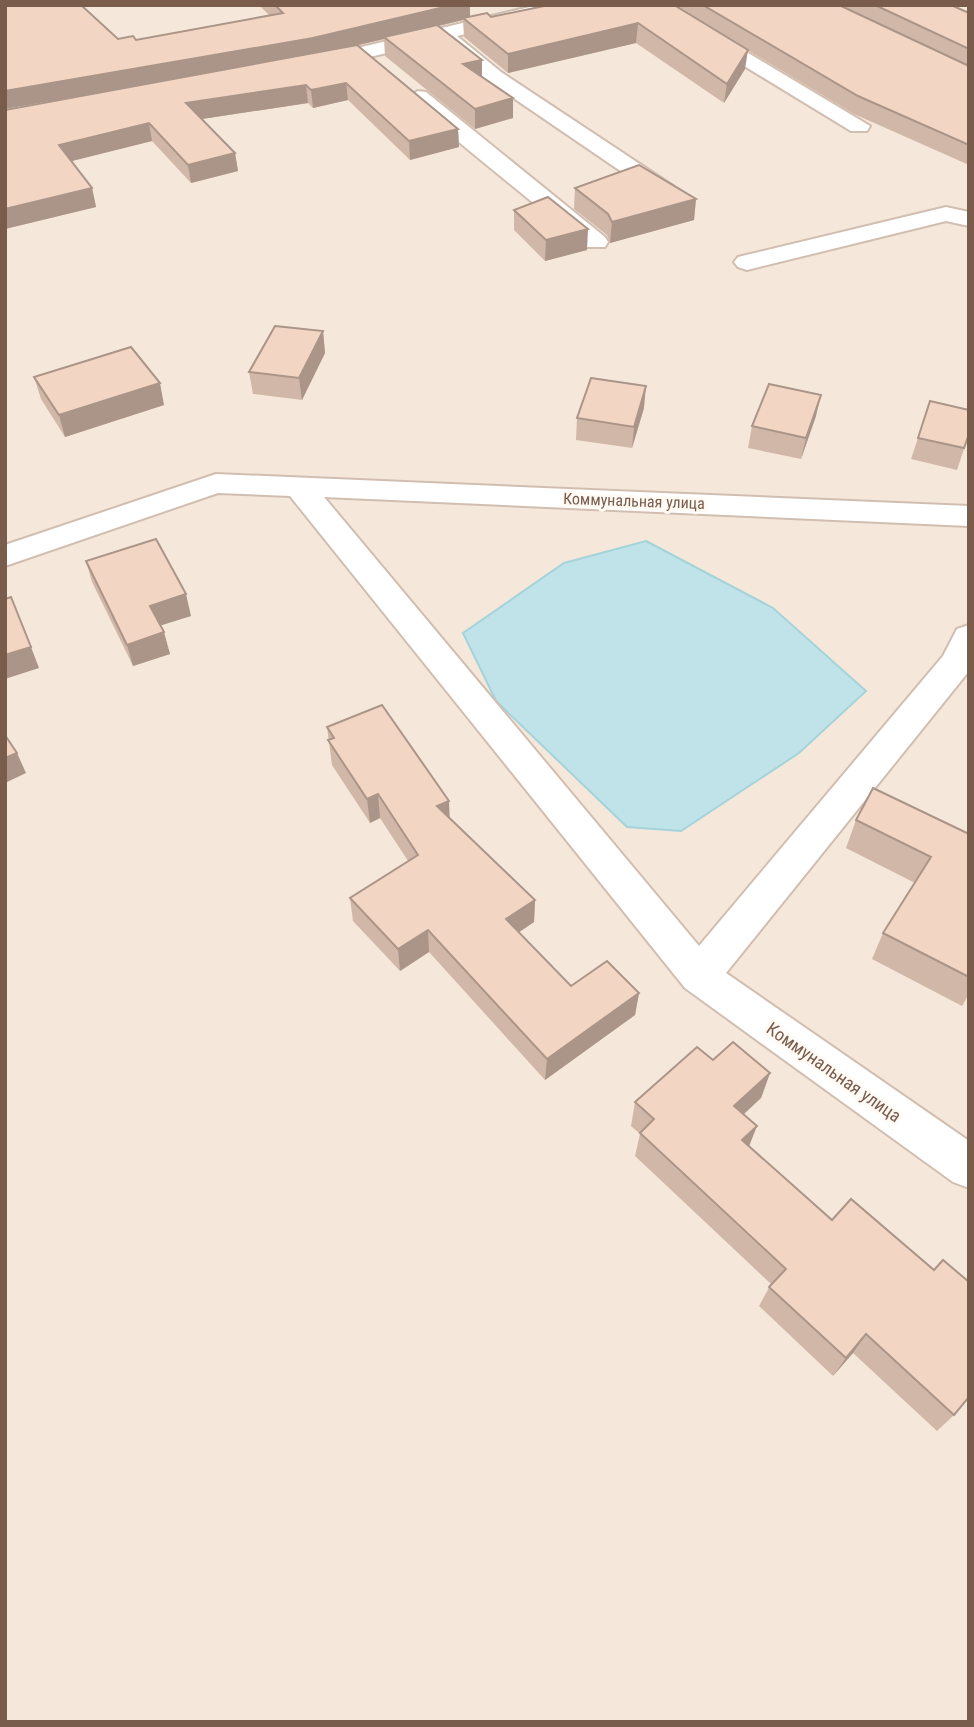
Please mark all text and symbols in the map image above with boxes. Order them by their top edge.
street label: Коммунальная улица [563,489,705,513]
street label: Коммунальная улица [763,1018,905,1126]

